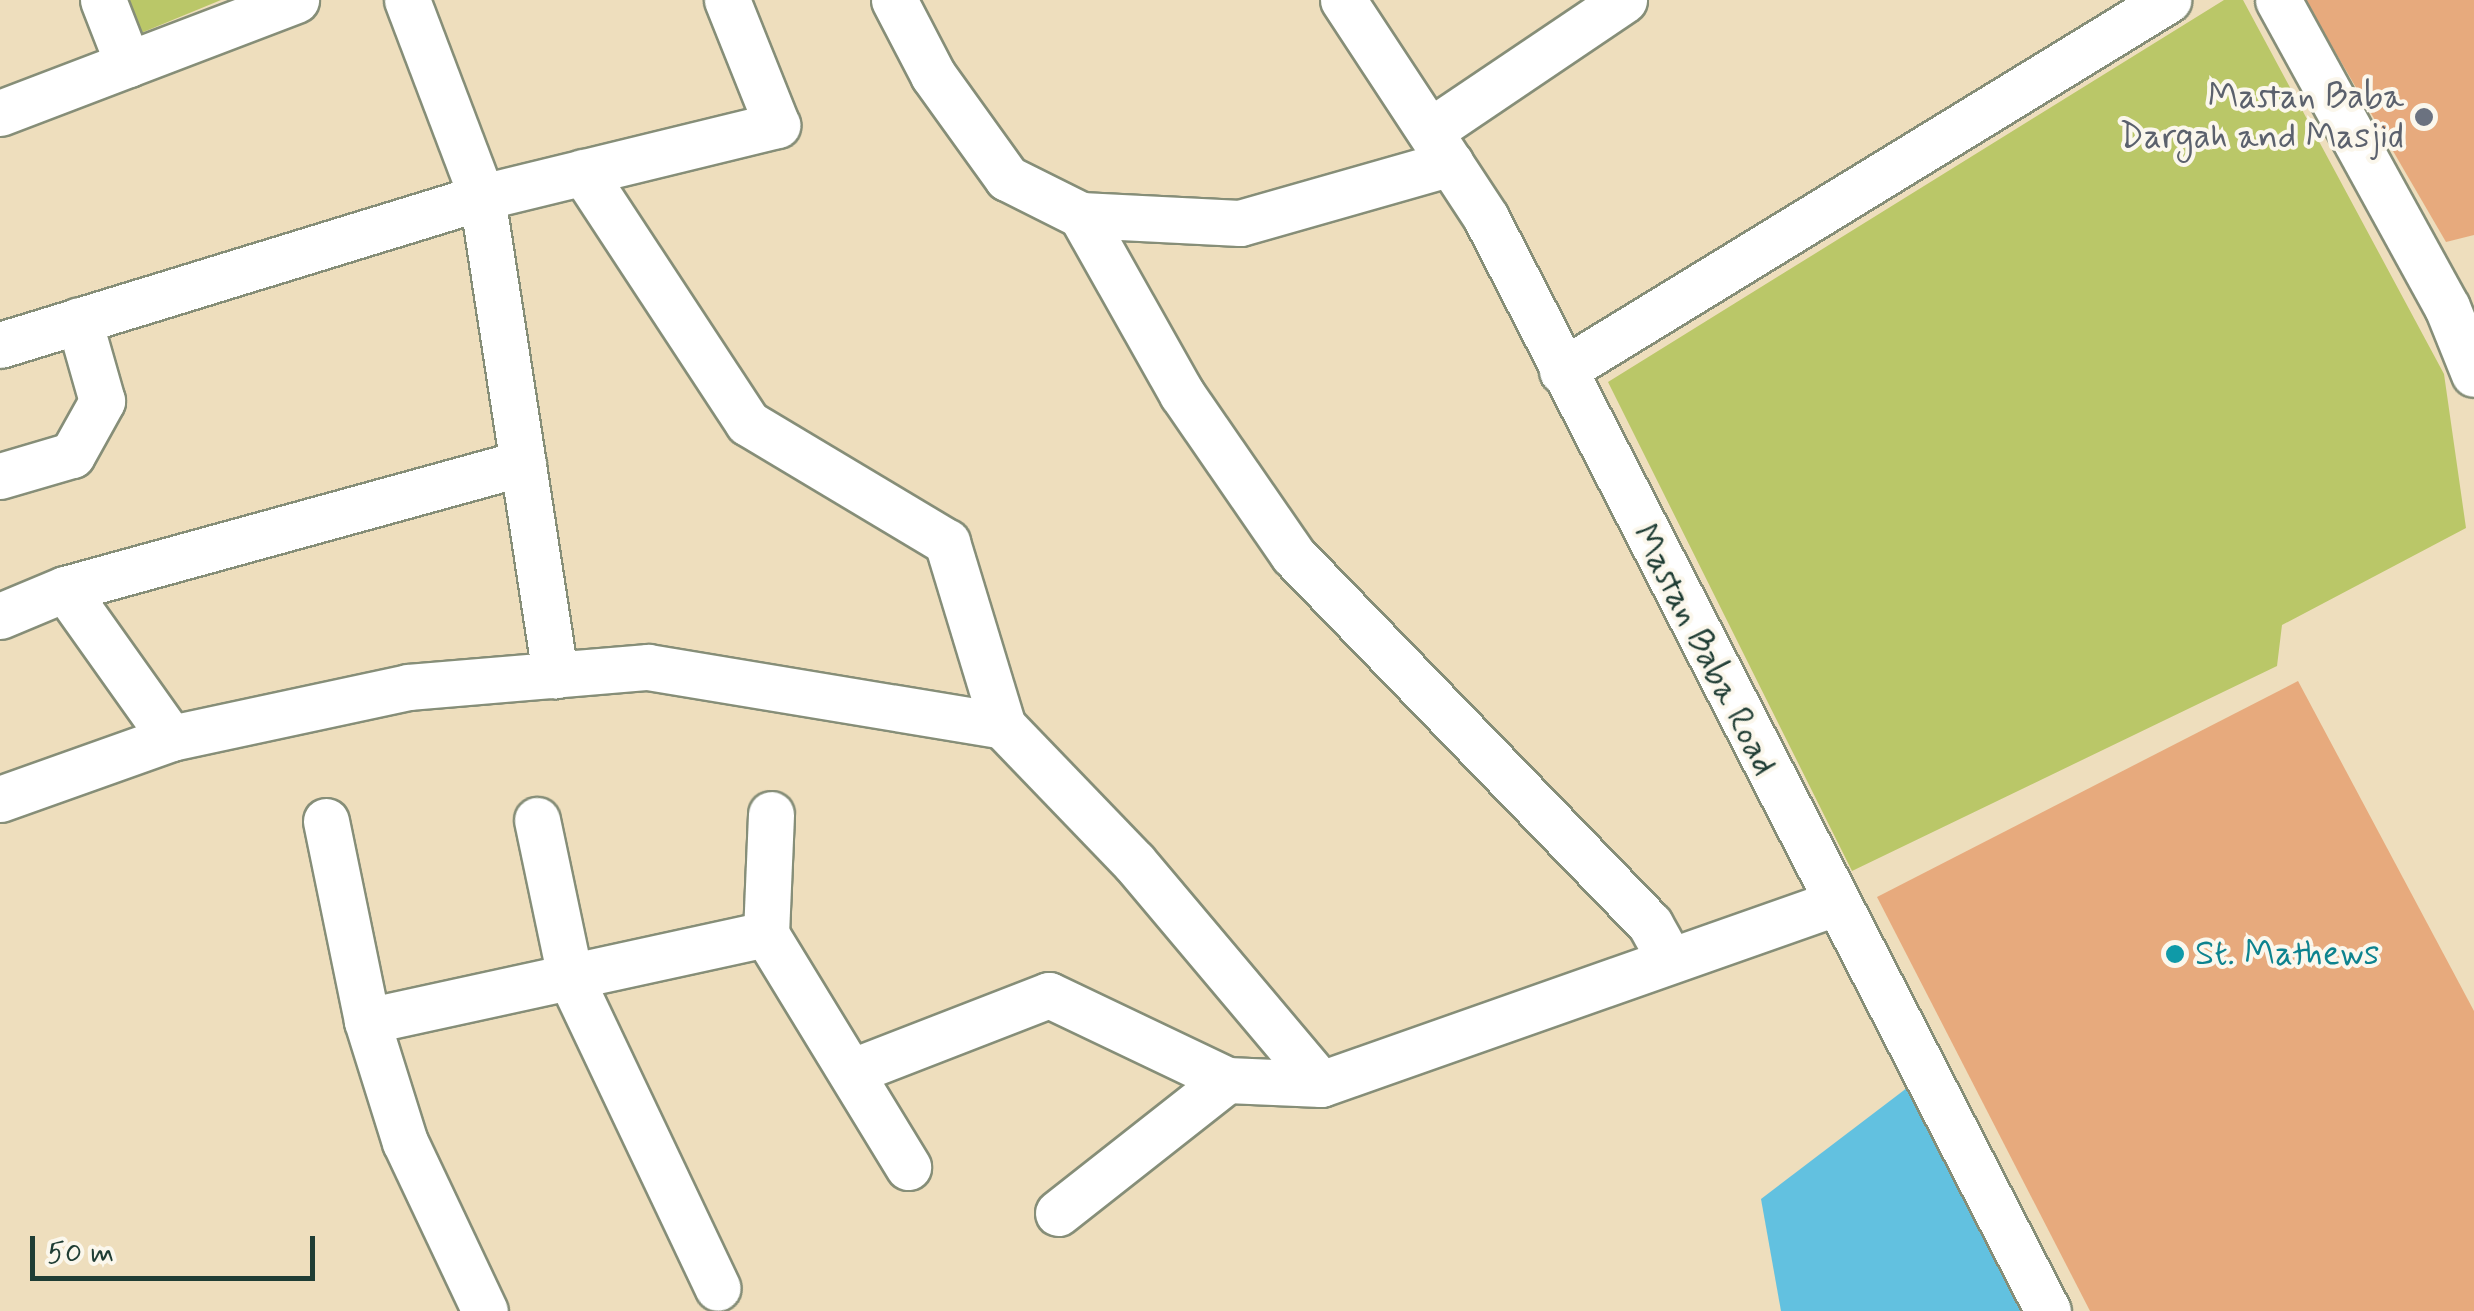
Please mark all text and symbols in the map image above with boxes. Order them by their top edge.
place label: Mastan Baba Dargah and Masjid [2125,76,2404,158]
marker: Mastan Baba Dargah and Masjid [2413,106,2435,128]
street label: Mastan Baba Road [1623,518,1785,782]
place label: St. Mathews [2195,933,2379,975]
marker: St. Mathews [2164,943,2186,965]
scale bar [35,1216,320,1278]
text: 50 m [47,1234,114,1273]

